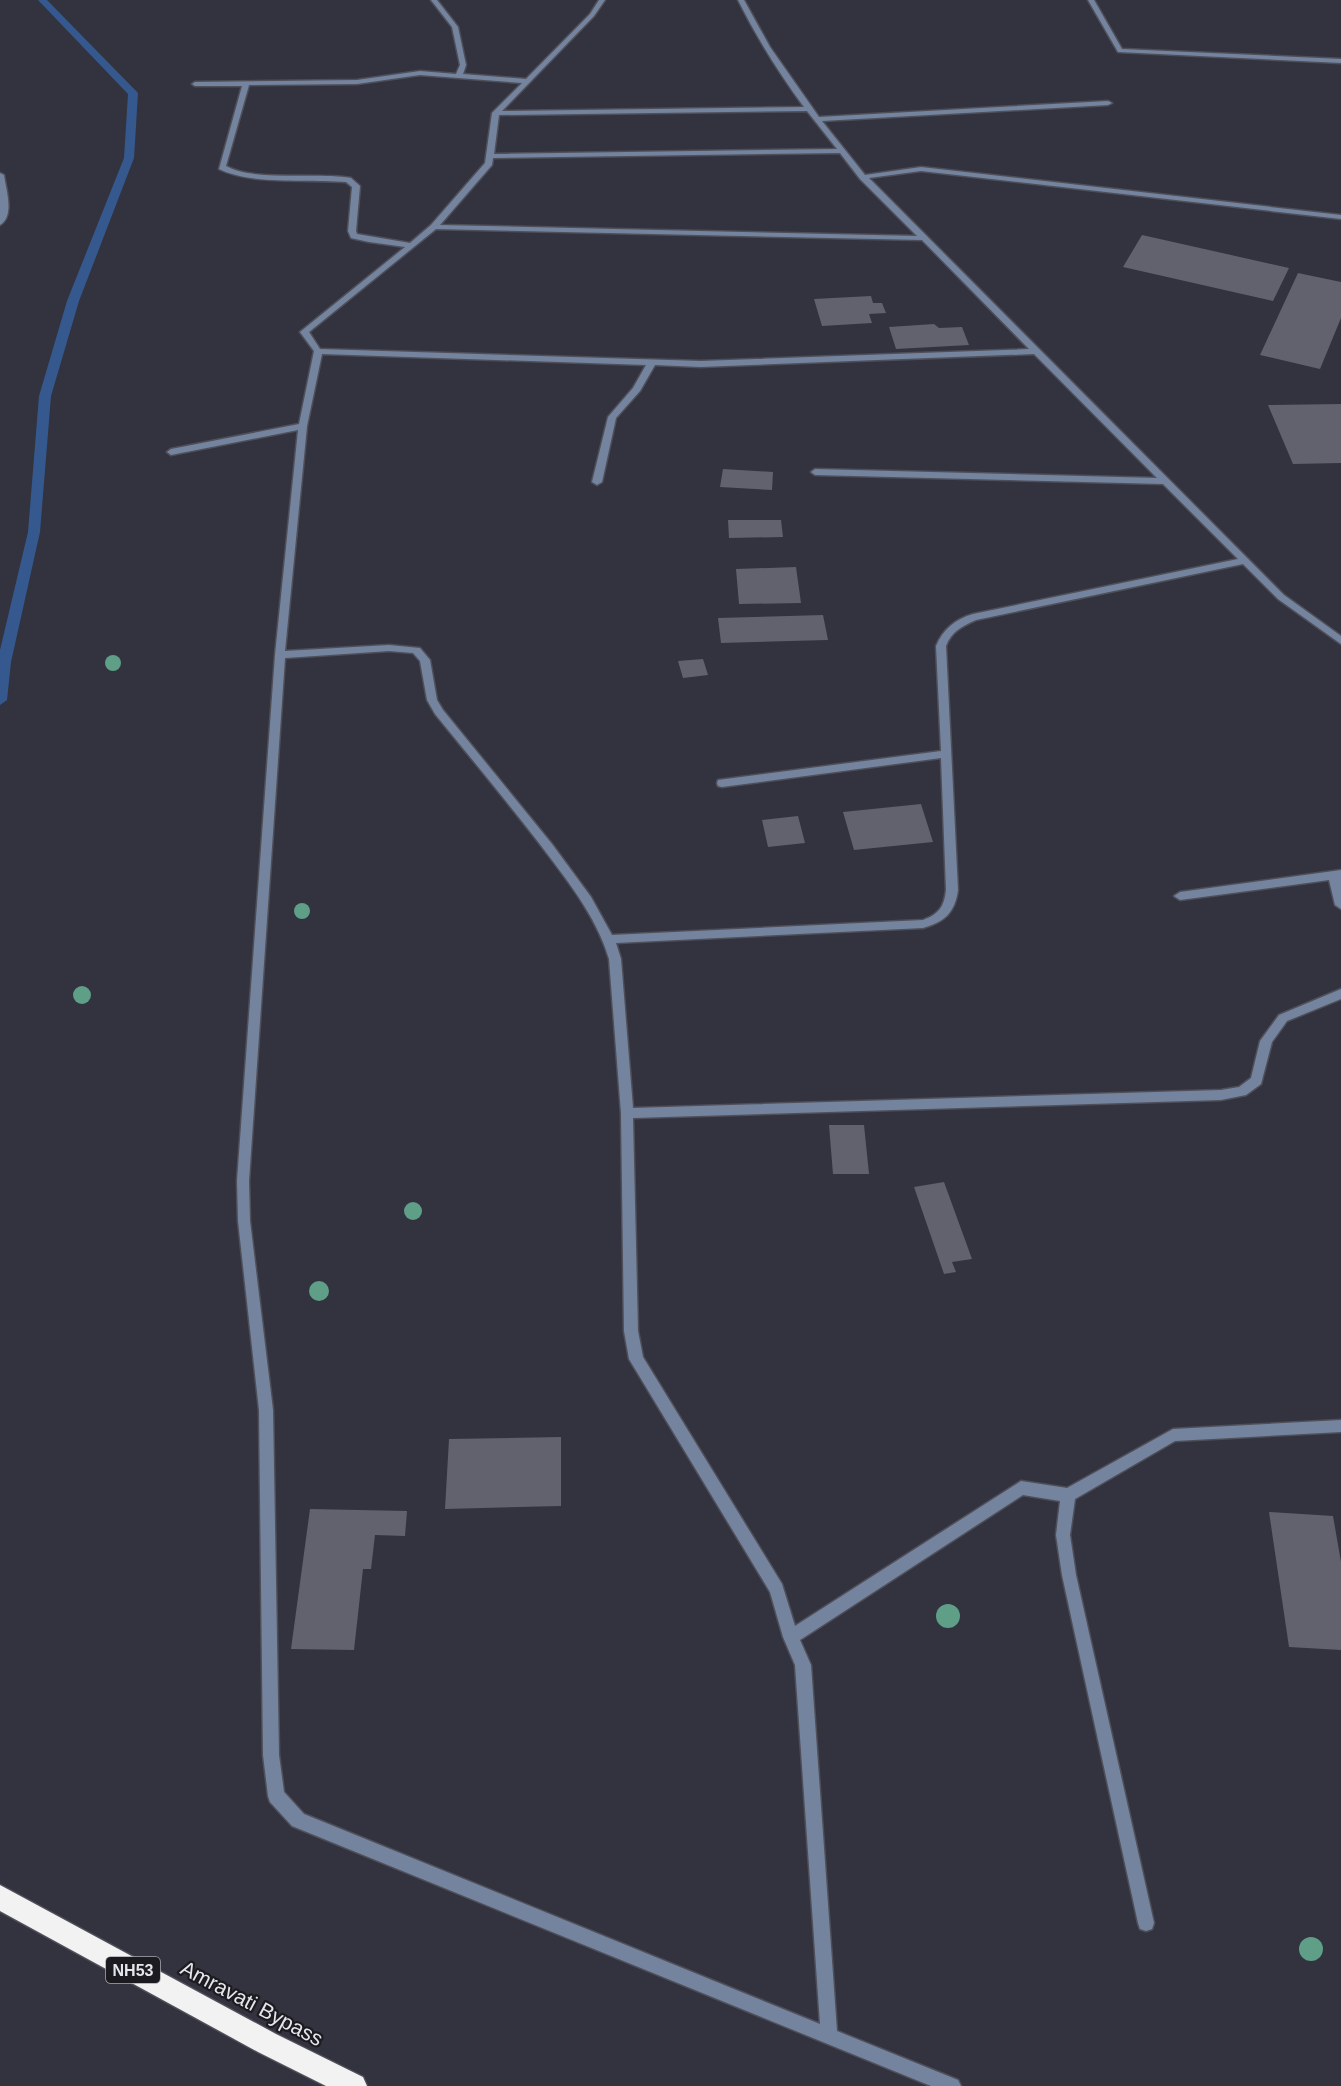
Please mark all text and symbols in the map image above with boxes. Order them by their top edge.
street label: Amravati Bypass [177,1956,327,2050]
road number: NH53 [106,1957,160,1983]

